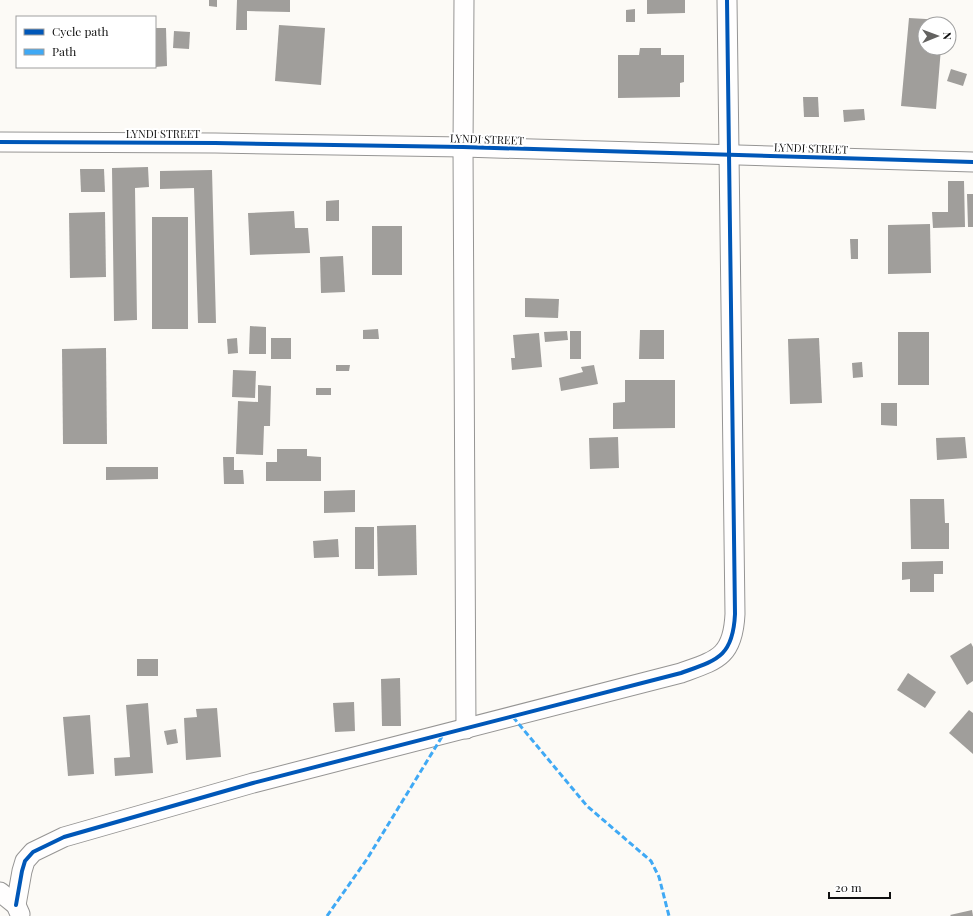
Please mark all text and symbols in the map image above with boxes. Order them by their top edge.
legend [16,16,156,68]
north arrow [917,16,957,56]
text: Cycle path [52,23,109,39]
text: N [940,32,955,40]
text: Path [52,43,76,59]
street label: LYNDI STREET [126,126,200,141]
street label: LYNDI STREET [450,130,525,148]
street label: LYNDI STREET [774,139,849,157]
scale bar [829,874,890,900]
text: 20 m [835,879,862,895]

